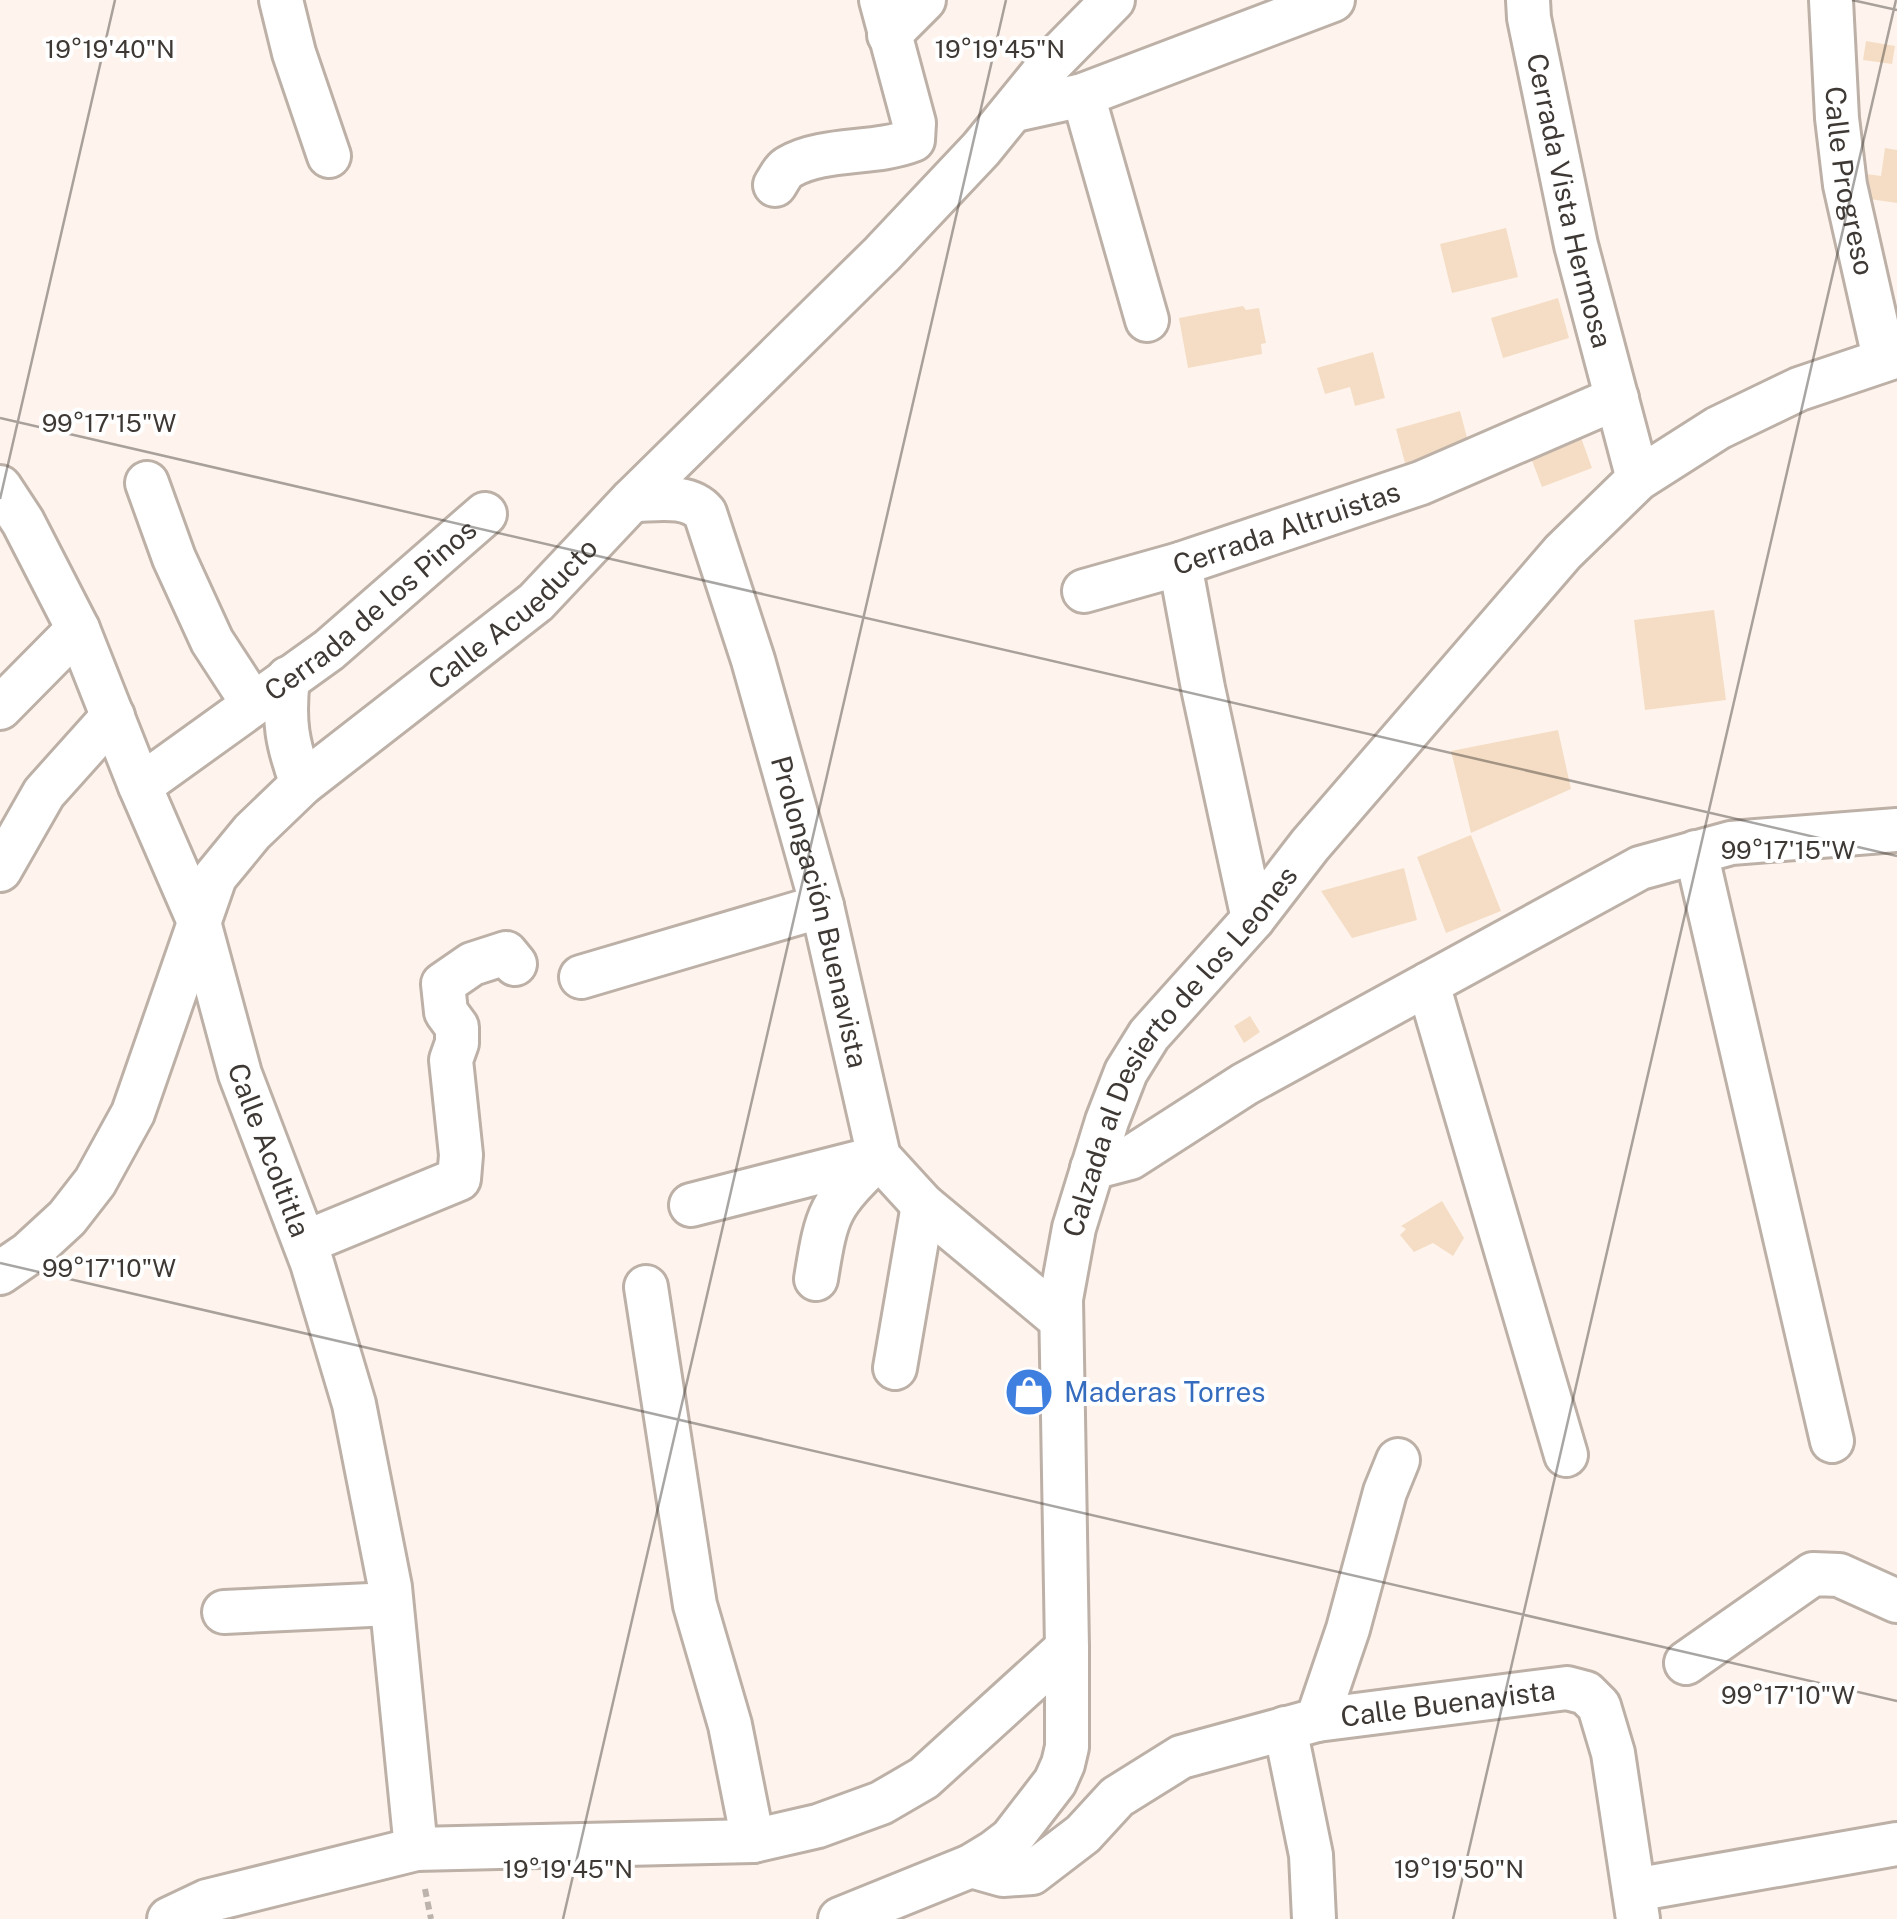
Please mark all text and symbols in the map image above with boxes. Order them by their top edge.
text: 19°19'40"N [45,34,175,64]
text: 19°19'45"N [935,34,1065,64]
street label: Cerrada Vista Hermosa [1521,50,1619,351]
street label: Calle Progreso [1819,85,1882,278]
text: 99°17'15"W [42,408,177,438]
street label: Cerrada Altruistas [1168,474,1404,581]
street label: Cerrada de los Pinos [258,512,483,707]
street label: Calle Acueducto [421,531,604,696]
street label: Prolongación Buenavista [765,752,875,1071]
text: 99°17'15"W [1721,835,1856,865]
street label: Calzada al Desierto de los Leones [1055,859,1304,1241]
street label: Calle Acoltitla [222,1060,317,1241]
text: 99°17'10"W [42,1253,176,1283]
shop icon: Maderas Torres [1003,1366,1055,1418]
place label: Maderas Torres [1064,1375,1266,1408]
street label: Calle Buenavista [1339,1673,1557,1733]
text: 99°17'10"W [1721,1680,1855,1710]
text: 19°19'45"N [503,1854,633,1884]
text: 19°19'50"N [1394,1854,1524,1884]

